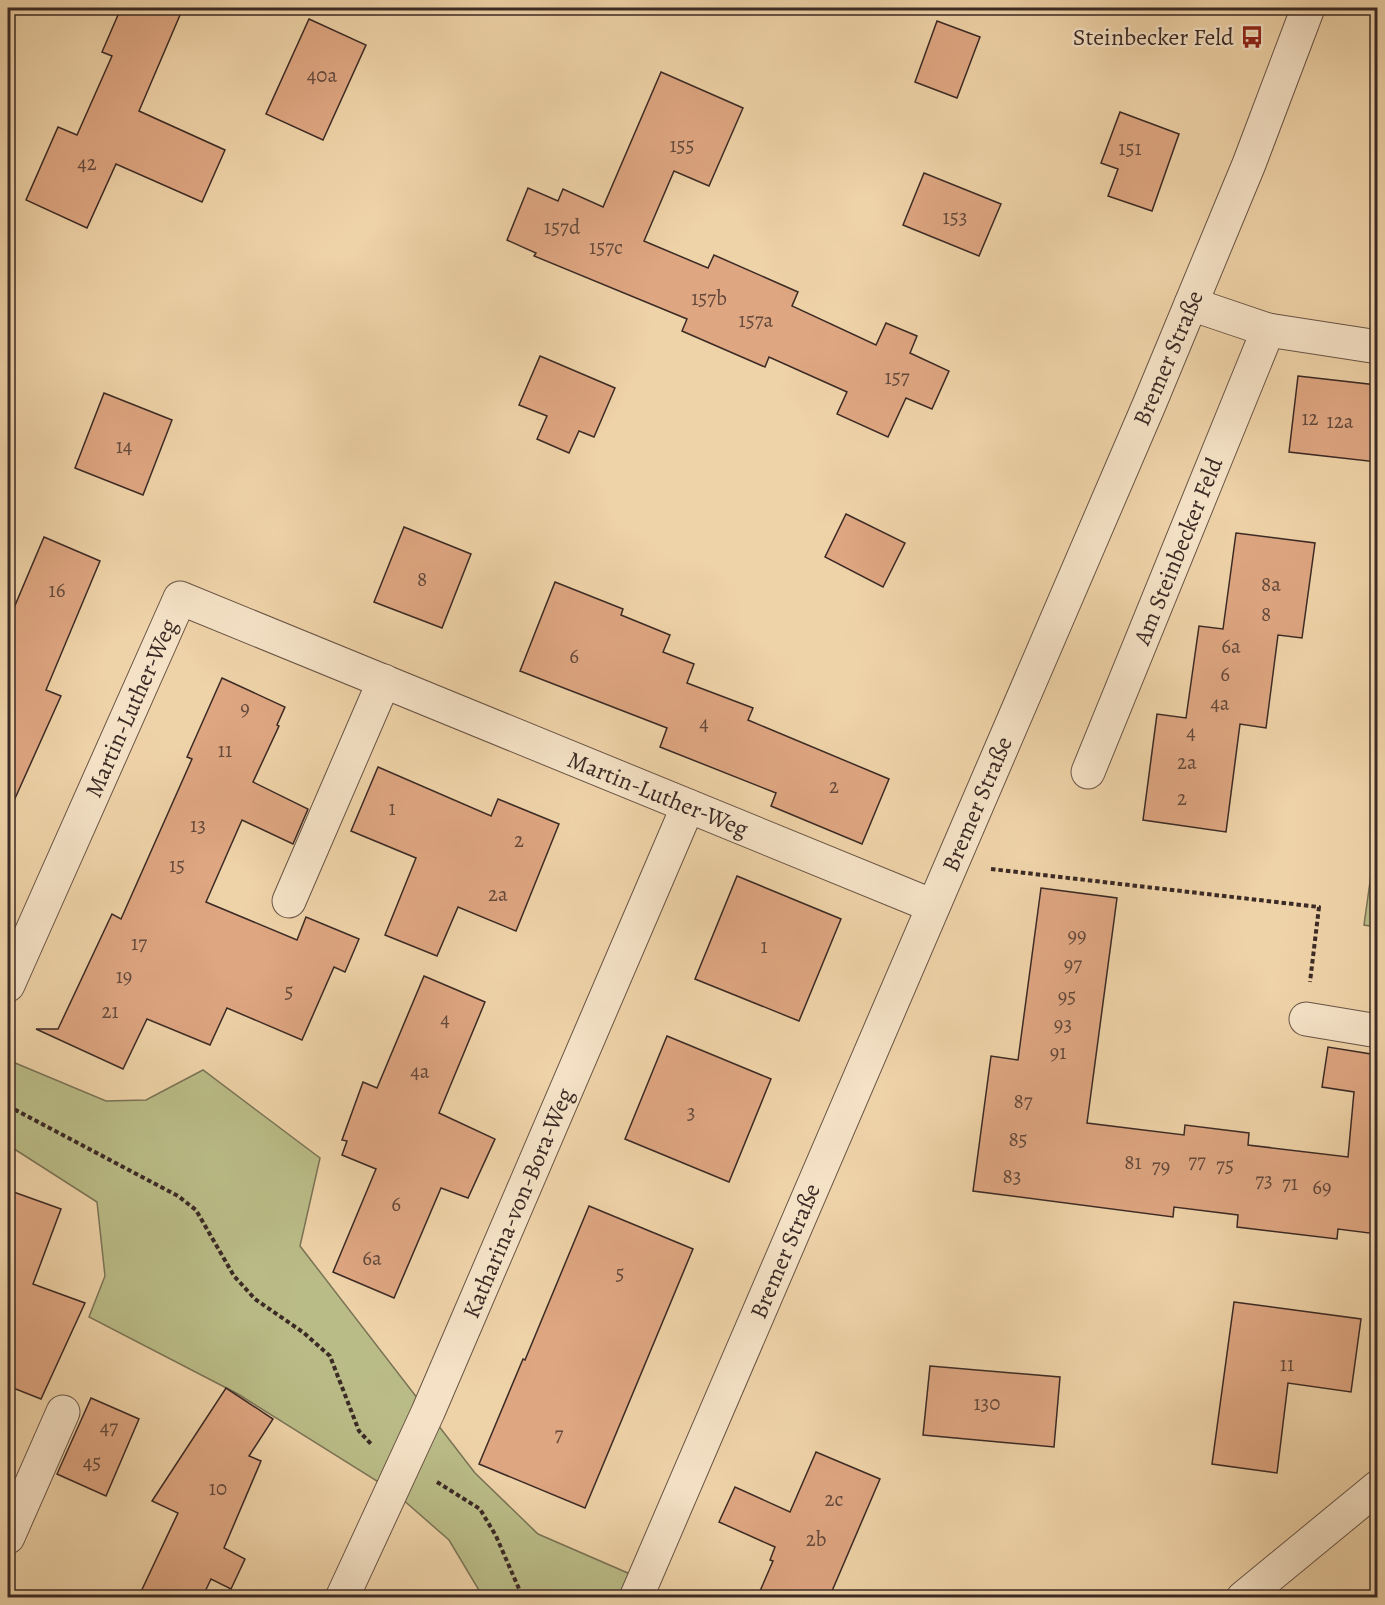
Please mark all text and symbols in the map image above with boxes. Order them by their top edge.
place label: Steinbecker Feld [1073,21,1234,53]
bus stop icon: Steinbecker Feld [1239,24,1265,50]
house number: 40a [307,61,337,89]
house number: 155 [669,131,695,159]
house number: 151 [1118,134,1142,162]
house number: 42 [77,149,97,177]
house number: 153 [943,203,967,231]
house number: 157d [544,213,581,241]
house number: 157c [589,233,623,261]
house number: 157b [691,284,727,312]
street label: Bremer Straße [1125,285,1211,431]
house number: 157a [739,306,774,334]
house number: 157 [884,363,910,391]
house number: 12 [1301,404,1319,432]
house number: 12a [1327,407,1354,435]
house number: 14 [116,432,132,460]
street label: Am Steinbecker Feld [1125,452,1230,650]
house number: 8 [417,565,427,593]
house number: 8a [1261,570,1281,598]
house number: 16 [49,576,66,604]
house number: 8 [1261,600,1271,628]
street label: Martin-Luther-Weg [77,614,185,802]
house number: 6a [1221,632,1241,660]
house number: 6 [569,642,579,670]
house number: 6 [1220,660,1230,688]
house number: 4a [1210,689,1230,717]
house number: 9 [240,694,250,722]
house number: 4 [699,709,709,737]
house number: 4 [1186,718,1196,746]
street label: Bremer Straße [934,731,1020,877]
house number: 11 [218,736,232,764]
street label: Martin-Luther-Weg [563,743,753,845]
house number: 2a [1177,748,1197,776]
house number: 2 [829,772,839,800]
house number: 2 [1177,784,1187,812]
house number: 1 [388,794,396,822]
house number: 13 [190,811,206,839]
house number: 2 [514,826,524,854]
house number: 15 [169,851,185,879]
house number: 2a [488,880,508,908]
house number: 99 [1067,921,1087,949]
house number: 17 [131,929,147,957]
house number: 1 [760,932,768,960]
house number: 97 [1064,950,1082,978]
house number: 19 [116,962,132,990]
house number: 5 [284,977,294,1005]
house number: 95 [1058,982,1076,1010]
house number: 21 [101,997,119,1025]
house number: 4 [440,1005,450,1033]
house number: 93 [1054,1010,1072,1038]
house number: 91 [1050,1038,1066,1066]
house number: 4a [410,1057,430,1085]
street label: Katharina-von-Bora-Weg [455,1083,581,1323]
house number: 87 [1013,1087,1033,1115]
house number: 3 [687,1098,695,1126]
house number: 85 [1008,1125,1028,1153]
house number: 77 [1188,1147,1206,1175]
house number: 81 [1124,1148,1142,1176]
house number: 75 [1216,1151,1234,1179]
house number: 79 [1152,1152,1170,1180]
house number: 83 [1003,1162,1021,1190]
house number: 73 [1255,1166,1273,1194]
house number: 71 [1282,1169,1298,1197]
house number: 69 [1312,1173,1332,1201]
street label: Bremer Straße [742,1178,828,1324]
house number: 6 [391,1190,401,1218]
house number: 6a [362,1244,382,1272]
house number: 5 [615,1259,625,1287]
house number: 11 [1280,1350,1294,1378]
house number: 130 [973,1389,1001,1417]
house number: 47 [100,1413,118,1441]
house number: 7 [555,1420,564,1448]
house number: 45 [83,1448,101,1476]
house number: 10 [209,1474,227,1502]
house number: 2c [825,1485,844,1513]
house number: 2b [806,1525,826,1553]

